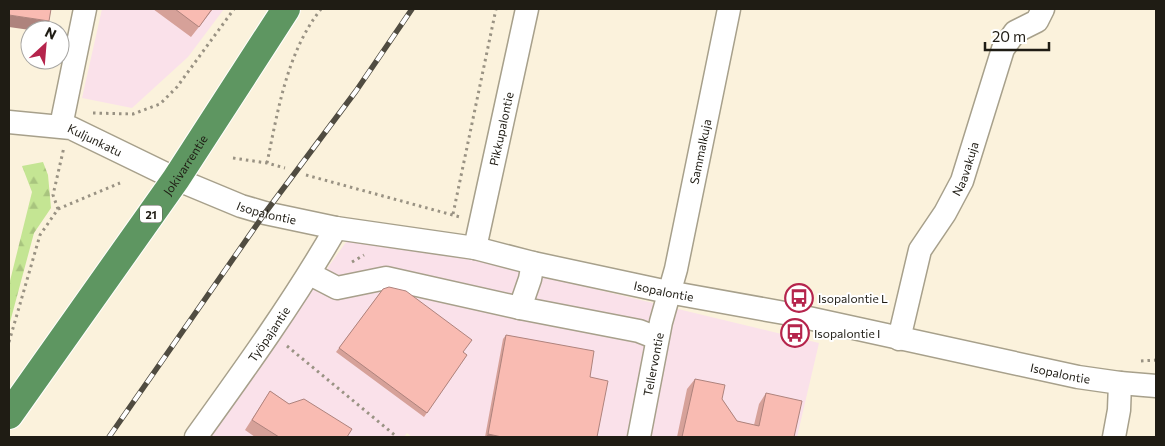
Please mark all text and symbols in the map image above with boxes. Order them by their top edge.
north arrow [20,20,70,70]
scale bar [985,20,1049,52]
text: N [42,23,59,43]
text: 20 m [992,27,1026,45]
street label: Pikkupalontie [486,91,516,167]
street label: Sammalkuja [686,118,713,185]
street label: Kuljunkatu [66,121,125,159]
street label: Jokivarrentie [160,132,210,198]
street label: Naavakuja [949,140,981,198]
street label: Isopalontie [235,198,298,226]
road number: 21 [140,205,162,222]
street label: Isopalontie [632,278,695,304]
bus stop icon: Isopalontie L [784,283,814,313]
place label: Isopalontie L [818,291,888,305]
street label: Työpajantie [245,304,292,365]
bus stop icon: Isopalontie I [780,318,810,348]
place label: Isopalontie I [814,326,880,340]
street label: Tellervontie [640,331,666,397]
street label: Isopalontie [1029,360,1091,386]

